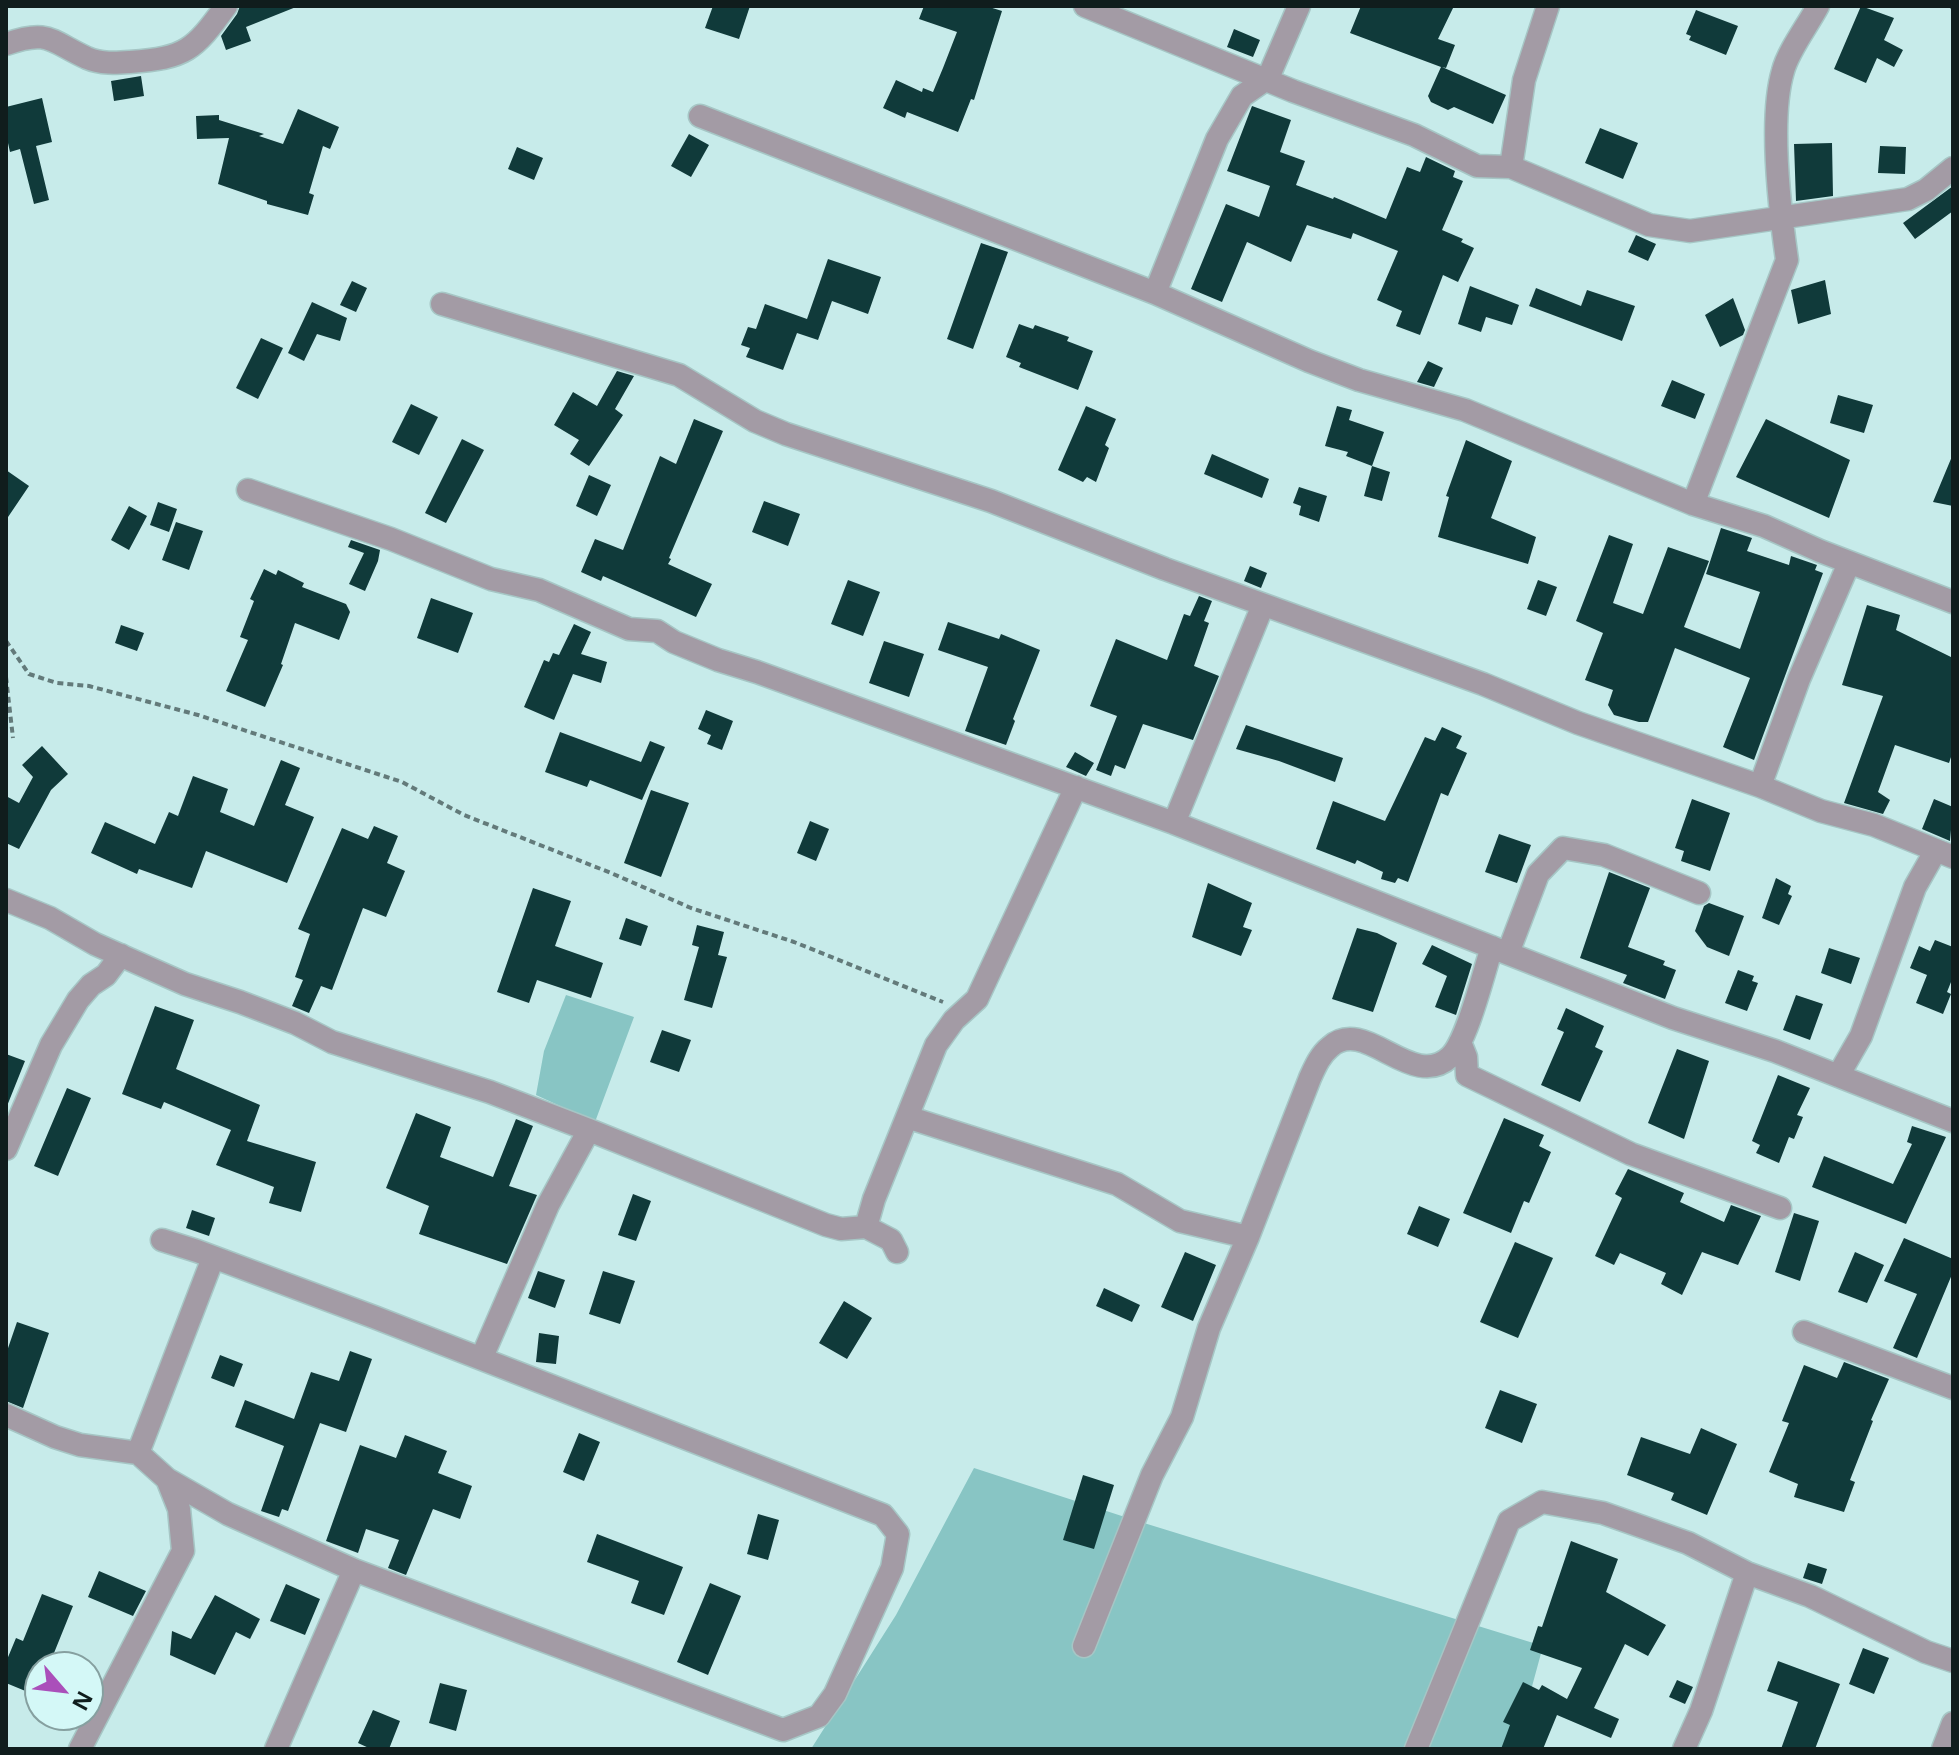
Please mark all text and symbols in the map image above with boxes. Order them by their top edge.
north arrow [24,1651,104,1731]
text: N [66,1686,101,1716]

